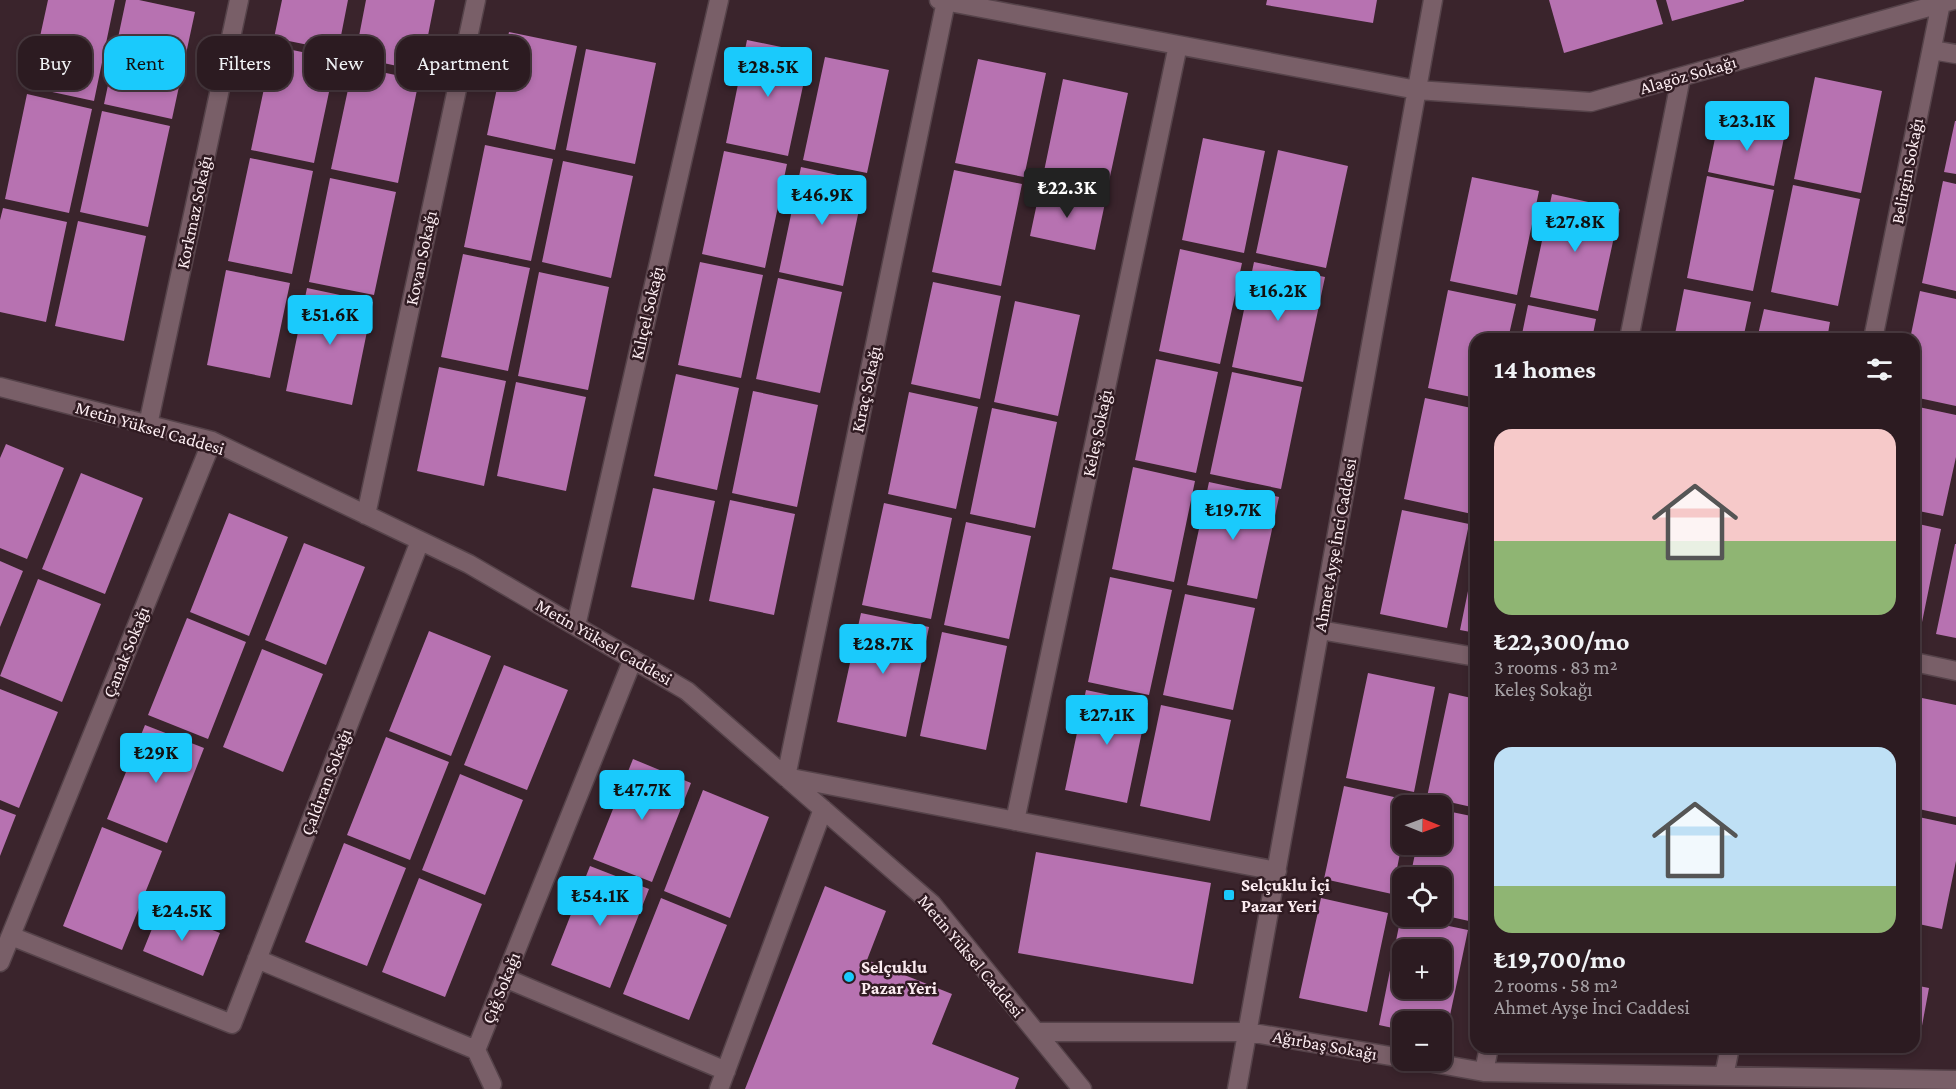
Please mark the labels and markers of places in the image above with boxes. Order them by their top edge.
pin: ₺28.5K [719,47,817,98]
pin: ₺23.1K [1698,101,1796,152]
pin: ₺22.3K [1018,168,1116,219]
pin: ₺46.9K [773,175,871,226]
pin: ₺27.8K [1526,202,1624,253]
pin: ₺16.2K [1229,271,1327,322]
pin: ₺51.6K [281,295,379,346]
pin: ₺19.7K [1184,490,1282,541]
pin: ₺28.7K [834,624,932,675]
pin: ₺27.1K [1058,695,1156,746]
pin: ₺29K [120,733,192,784]
pin: ₺47.7K [593,770,691,821]
place label: Selçuklu İçi Pazar Yeri [1241,875,1331,916]
pin: ₺54.1K [551,876,649,927]
marker: Selçuklu İçi Pazar Yeri [1222,888,1236,902]
pin: ₺24.5K [133,891,231,942]
place label: Selçuklu Pazar Yeri [861,957,938,998]
marker: Selçuklu Pazar Yeri [842,970,856,984]

